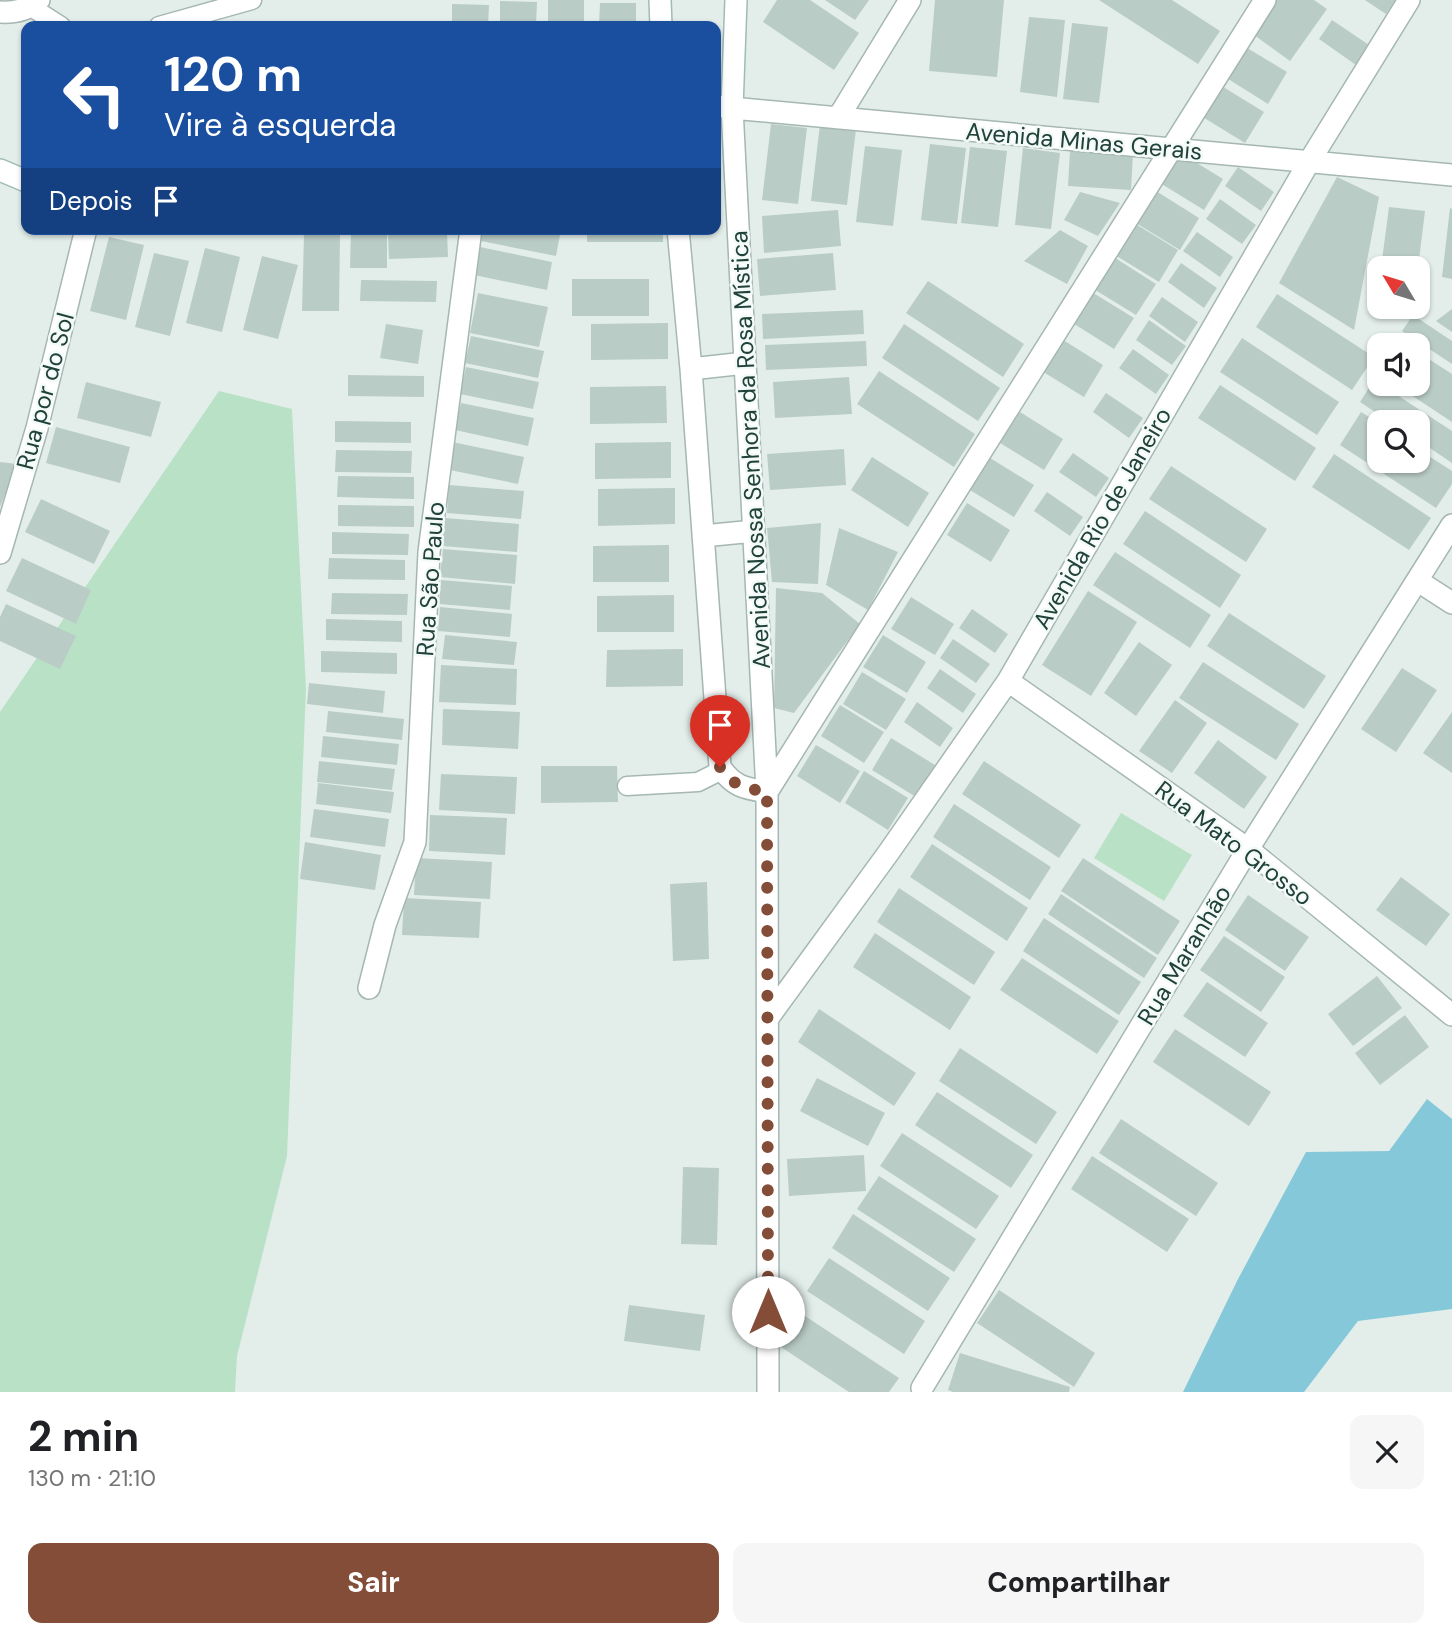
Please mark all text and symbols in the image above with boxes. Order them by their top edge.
text: 120 m [164,42,302,106]
icon: left [49,49,140,140]
text: Vire à esquerda [164,104,396,146]
street label: Avenida Minas Gerais [964,115,1204,167]
icon: arrive [147,182,185,220]
text: Depois [49,184,133,218]
street label: Avenida Nossa Senhora da Rosa Mística [723,230,777,670]
north arrow [1367,256,1430,318]
map controls [1367,256,1430,473]
street label: Rua por do Sol [9,309,81,473]
button: sound [1367,333,1430,396]
street label: Avenida Rio de Janeiro [1026,402,1178,634]
button: search [1367,410,1430,473]
street label: Rua São Paulo [409,501,451,657]
pin [690,695,750,767]
icon: arrive [701,706,739,744]
street label: Rua Mato Grosso [1149,774,1319,912]
street label: Rua Maranhão [1130,880,1238,1030]
position arrow [731,1275,805,1349]
text: 2 min [28,1409,139,1464]
button: close [1350,1415,1424,1489]
text: 130 m · 21:10 [28,1463,156,1493]
button: Sair [28,1543,719,1623]
button: Compartilhar [733,1543,1424,1623]

